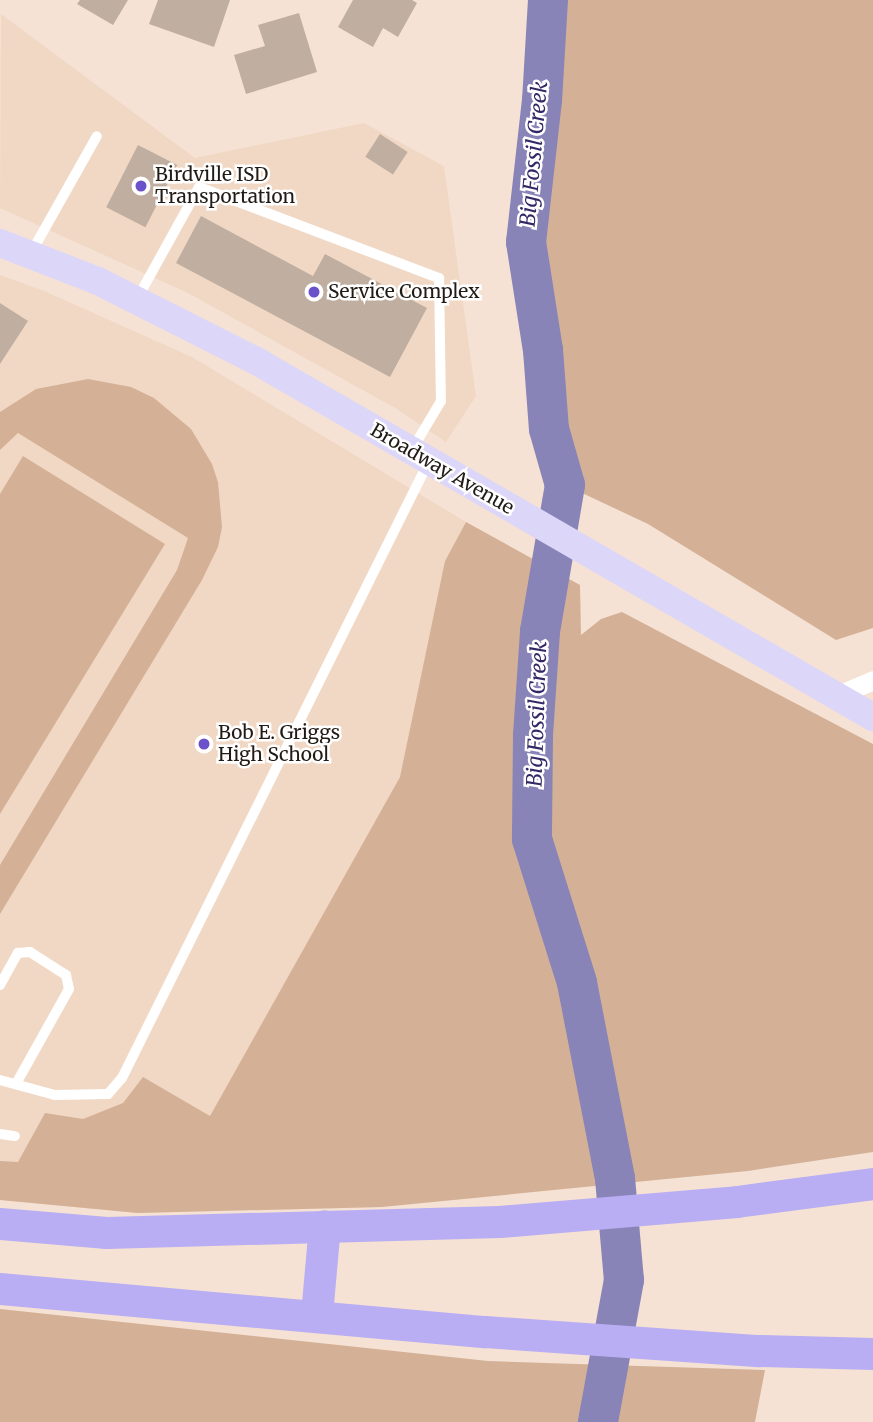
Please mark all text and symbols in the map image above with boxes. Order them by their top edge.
water label: Big Fossil Creek [515,80,553,228]
place label: Birdville ISD Transportation [155,164,295,208]
marker: Birdville ISD Transportation [133,178,149,194]
place label: Service Complex [328,281,480,303]
marker: Service Complex [306,284,322,300]
street label: Broadway Avenue [366,419,518,519]
water label: Big Fossil Creek [522,641,552,787]
place label: Bob E. Griggs High School [218,722,340,766]
marker: Bob E. Griggs High School [196,736,212,752]

